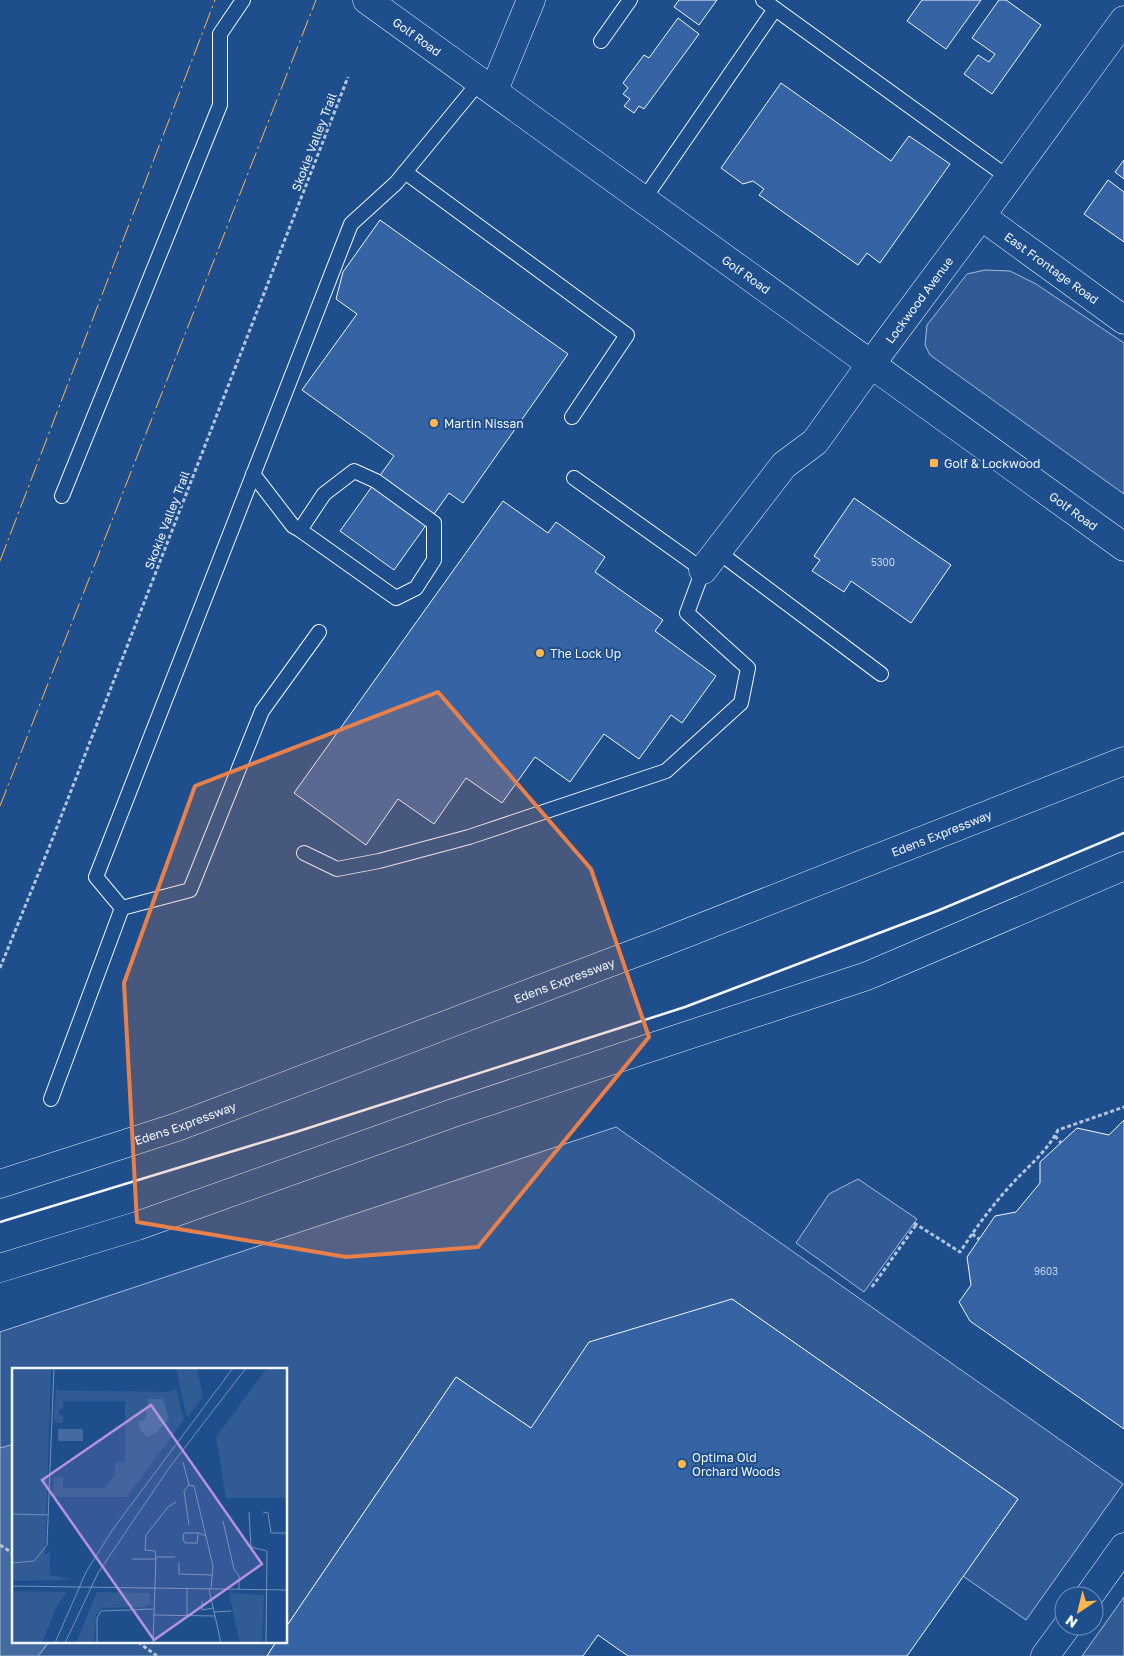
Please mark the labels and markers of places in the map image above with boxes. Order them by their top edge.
place label: Martin Nissan [444,416,524,431]
marker: Martin Nissan [428,417,440,429]
place label: Golf & Lockwood [944,456,1040,471]
marker: Golf & Lockwood [928,457,940,469]
place label: The Lock Up [550,646,621,661]
marker: The Lock Up [534,647,546,659]
place label: Optima Old Orchard Woods [692,1450,780,1479]
marker: Optima Old Orchard Woods [676,1458,688,1470]

